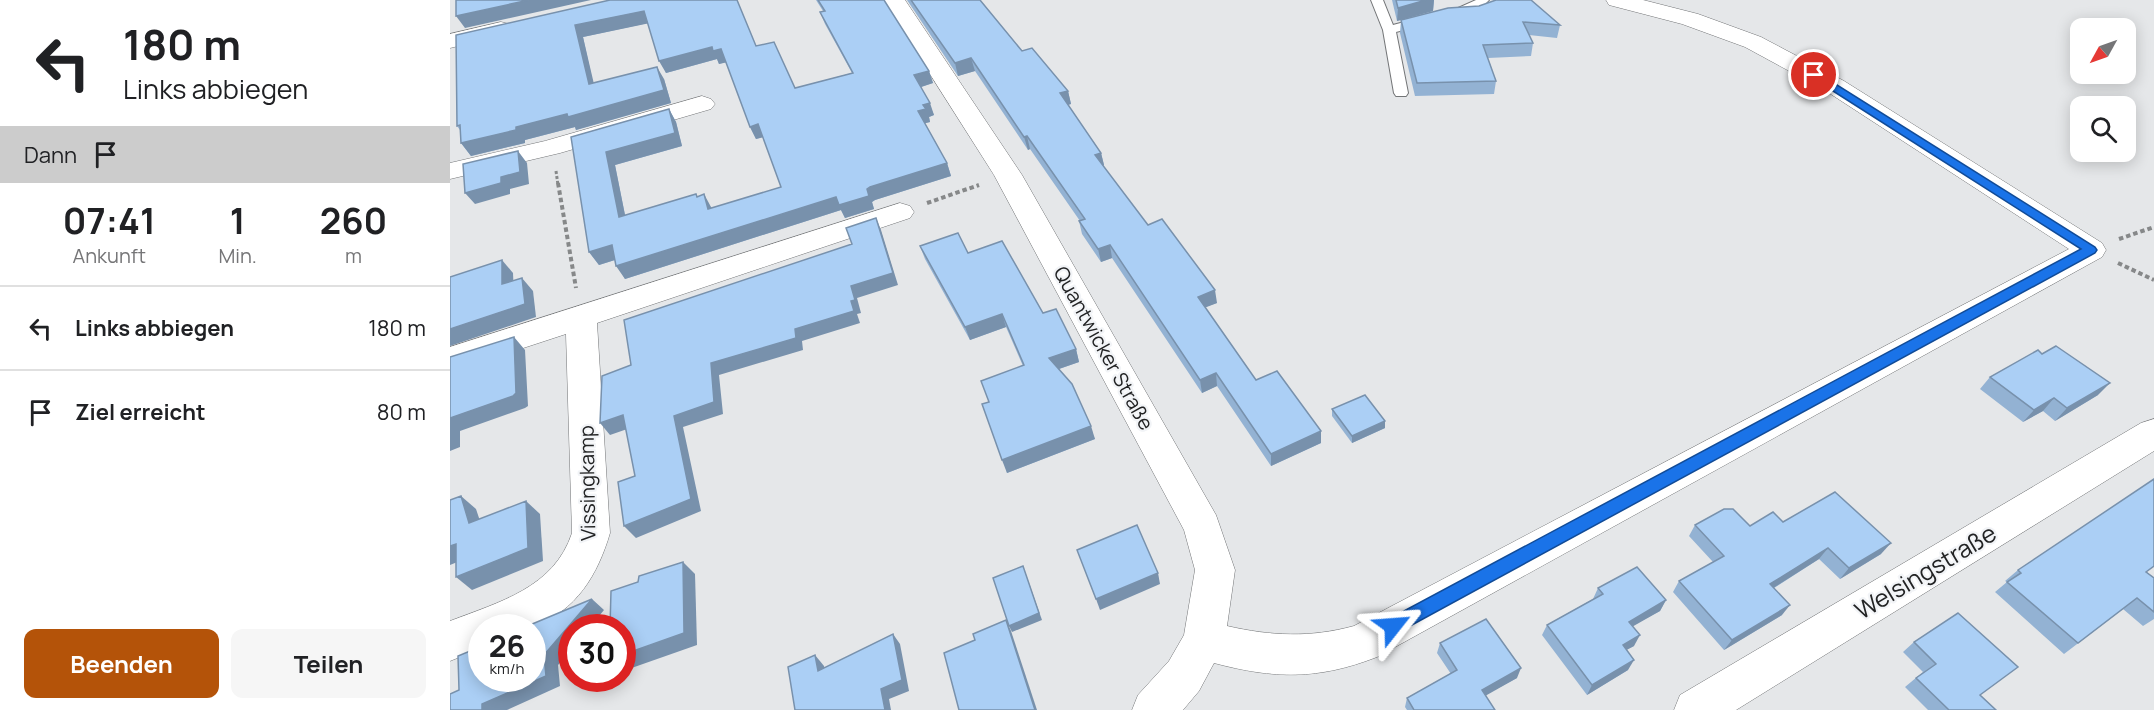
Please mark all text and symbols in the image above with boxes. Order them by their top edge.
text: 180 m [123,15,241,73]
north arrow [2070,18,2136,84]
map controls [2070,18,2136,162]
icon: left [24,24,102,102]
pin [1788,49,1839,100]
icon: arrive [1797,58,1830,91]
text: Links abbiegen [123,70,308,107]
button: search [2070,96,2136,162]
icon: arrive [89,138,122,171]
text: Dann [24,140,77,170]
text: 07:41 [63,196,156,245]
text: 1 [230,196,246,245]
text: 260 [320,196,387,245]
text: Ankunft [73,242,146,269]
text: Min. [218,242,257,269]
text: m [345,242,362,269]
street label: Quantwicker Straße [1048,261,1160,435]
icon: left [24,312,57,345]
text: Links abbiegen [75,313,234,343]
text: 180 m [368,313,426,343]
icon: arrive [24,396,57,429]
text: Ziel erreicht [75,397,206,427]
text: 80 m [377,397,426,427]
street label: Vissingkamp [572,425,602,541]
street label: Welsingstraße [1848,516,2002,626]
position arrow [1361,594,1425,658]
speed limit sign: 30 [558,614,636,692]
text: 26 [489,625,525,666]
button: Beenden [24,629,219,698]
button: Teilen [231,629,426,698]
text: km/h [490,658,524,679]

